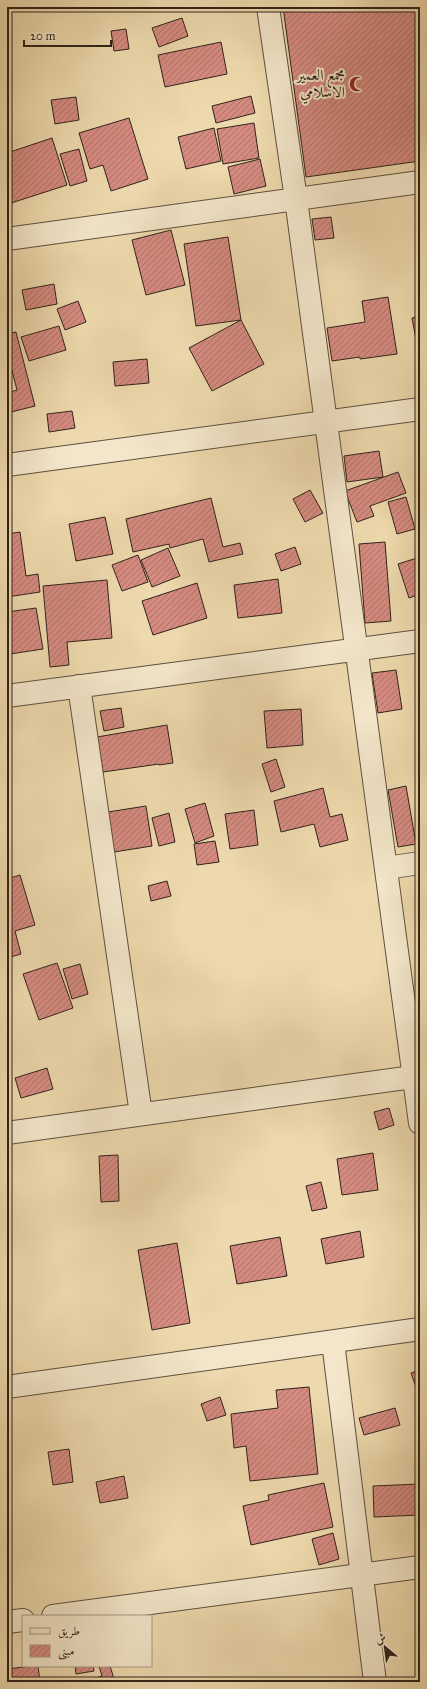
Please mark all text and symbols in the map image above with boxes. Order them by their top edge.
scale bar [24,22,111,48]
text: 20 m [30,29,56,43]
place label: مجمع العمير الاسلامي [295,66,345,104]
mosque icon: مجمع العمير الاسلامي [348,75,366,93]
legend [22,1615,152,1667]
text: طريق [58,1624,80,1639]
north arrow [365,1627,405,1667]
text: ش [372,1630,388,1647]
text: مبنى [58,1644,74,1660]

